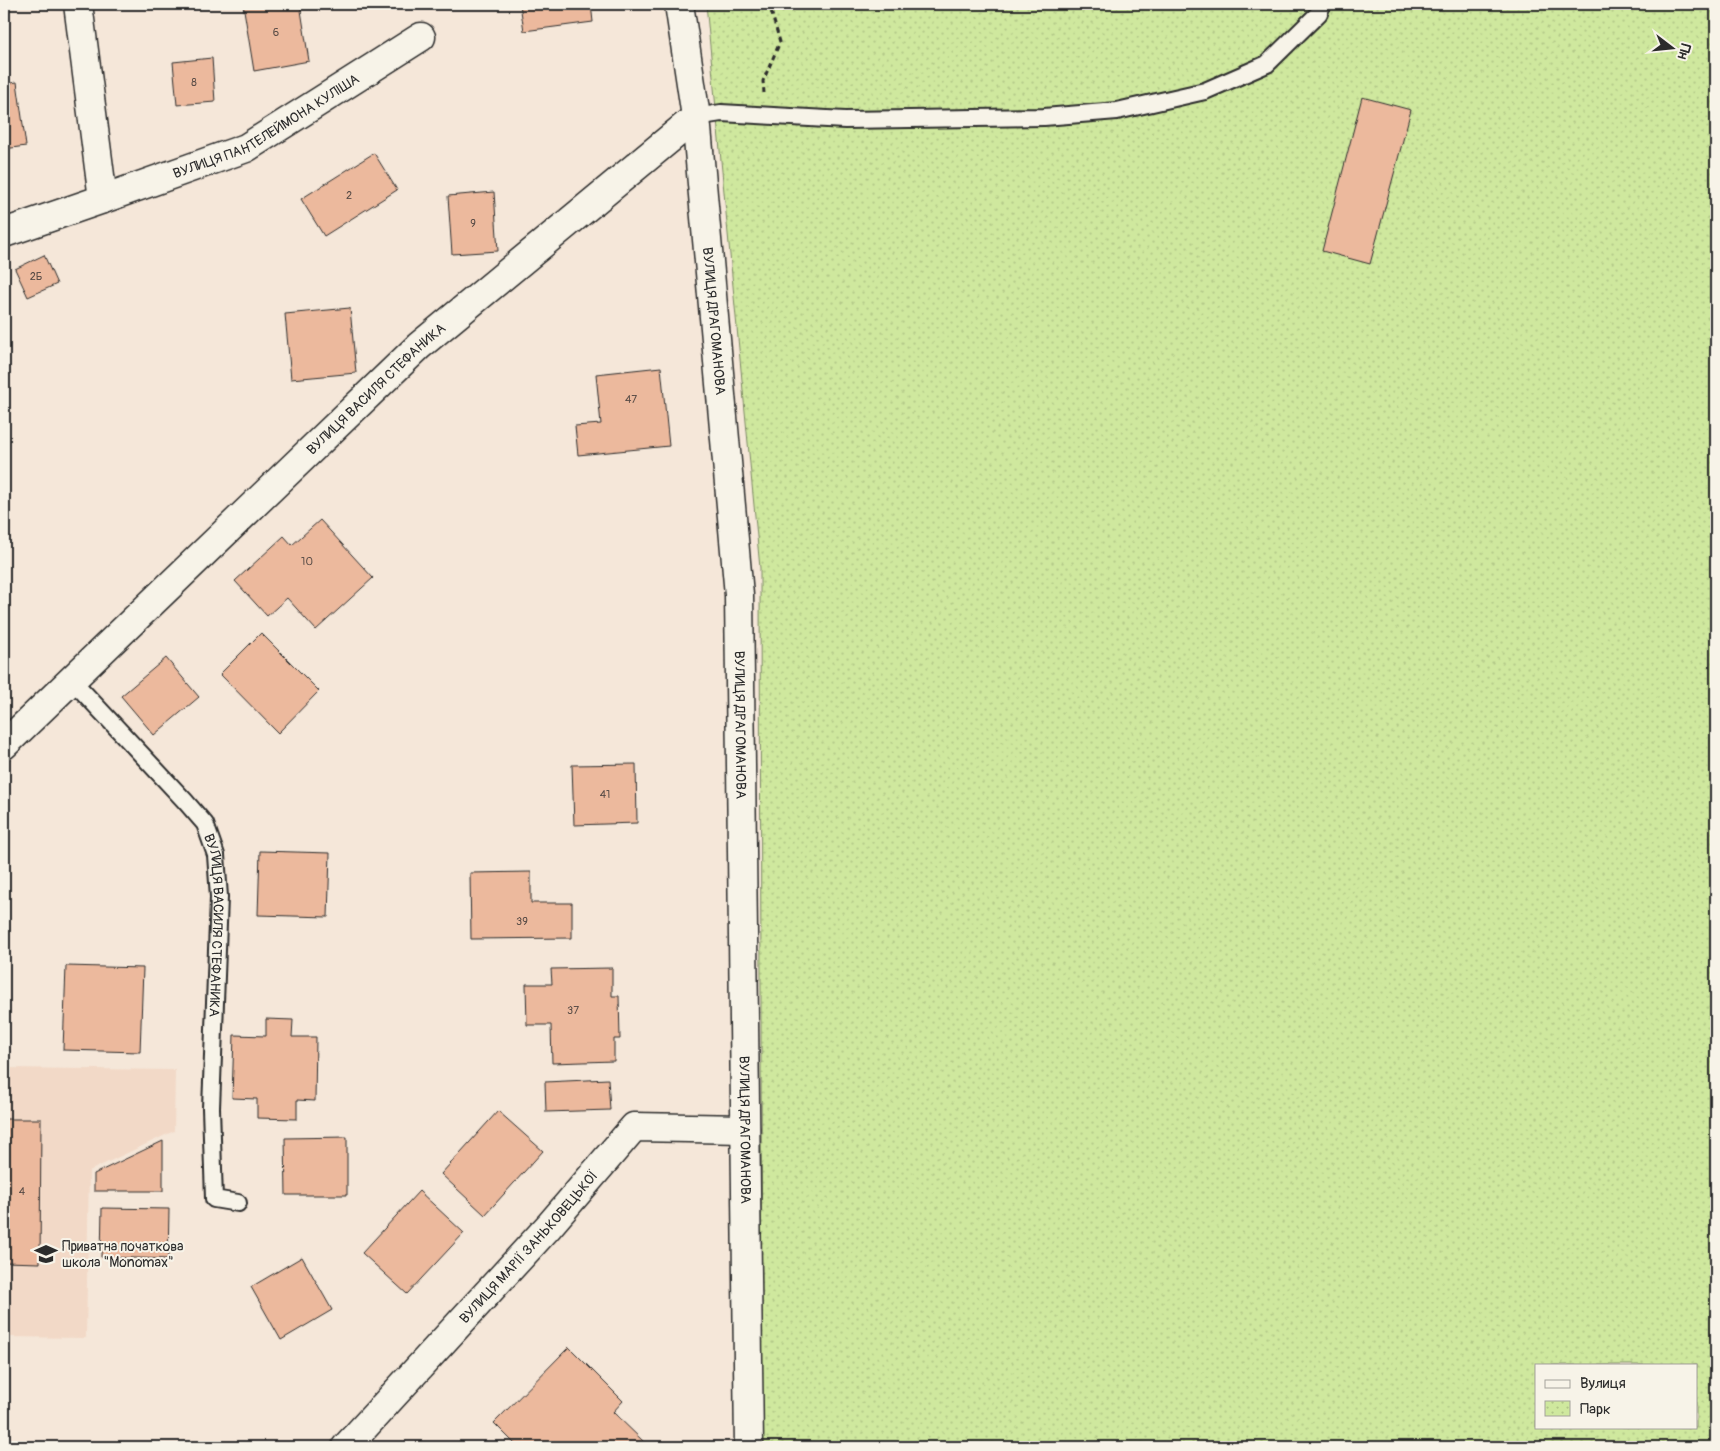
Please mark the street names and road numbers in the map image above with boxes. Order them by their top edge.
street label: ВУЛИЦЯ ПАНТЕЛЕЙМОНА КУЛІША [171,70,362,182]
street label: ВУЛИЦЯ ДРАГОМАНОВА [699,246,729,396]
street label: ВУЛИЦЯ ВАСИЛЯ СТЕФАНИКА [303,319,449,458]
street label: ВУЛИЦЯ ДРАГОМАНОВА [731,651,750,799]
street label: ВУЛИЦЯ ВАСИЛЯ СТЕФАНИКА [201,831,228,1017]
street label: ВУЛИЦЯ ДРАГОМАНОВА [736,1056,755,1204]
street label: ВУЛИЦЯ МАРІЇ ЗАНЬКОВЕЦЬКОЇ [456,1167,602,1327]

